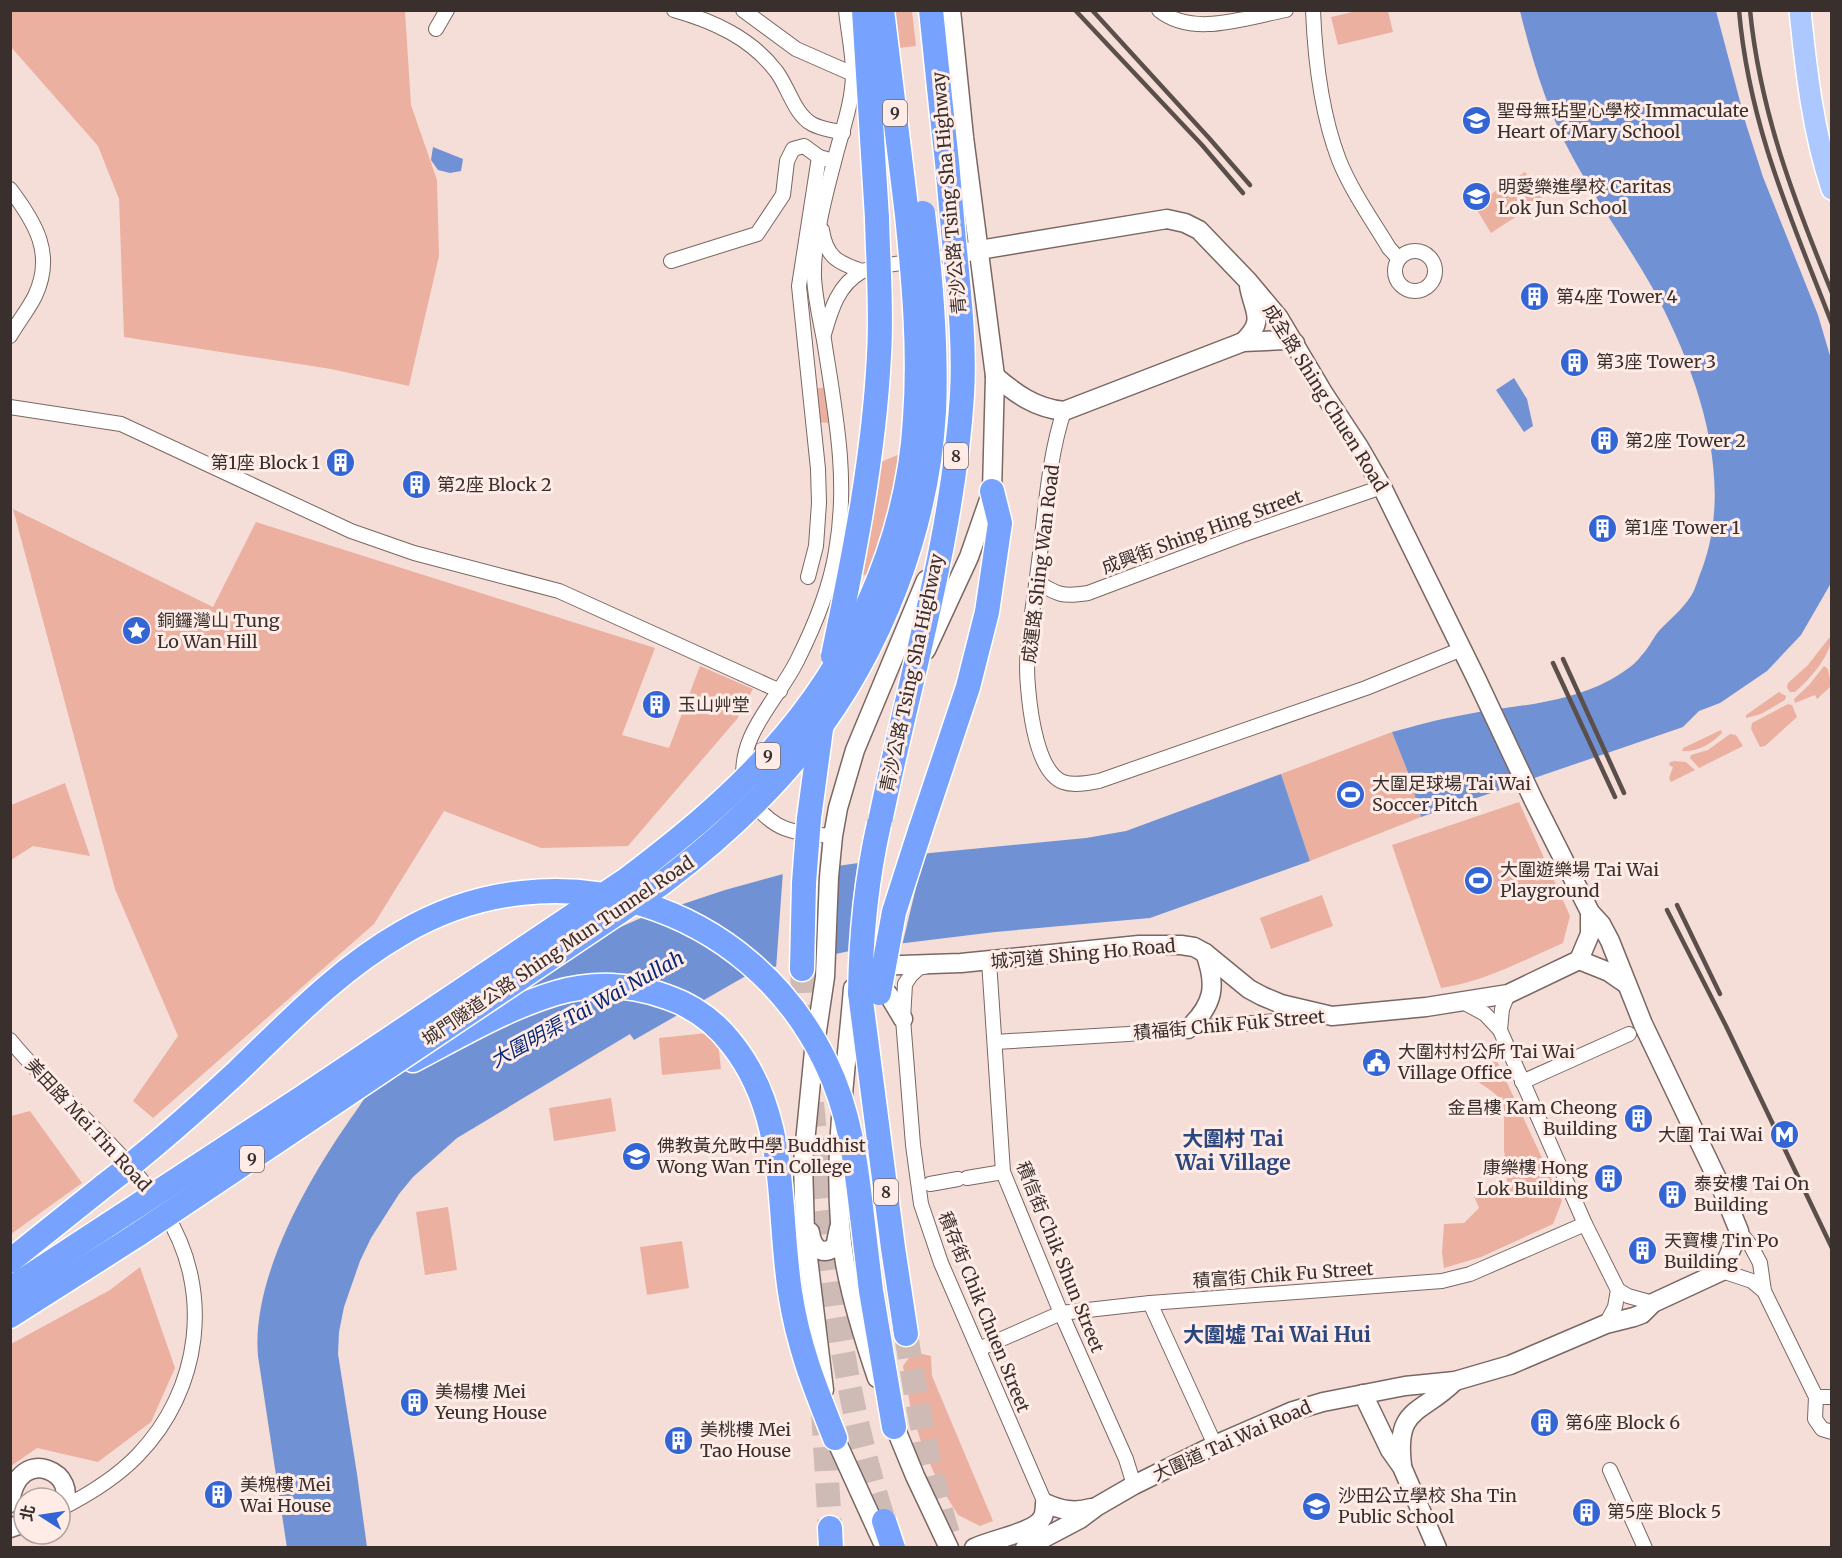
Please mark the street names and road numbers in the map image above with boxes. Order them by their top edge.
street label: 青沙公路 Tsing Sha Highway [926,70,971,315]
road number: 9 [883,100,907,126]
street label: 成全路 Shing Chuen Road [1258,300,1393,496]
road number: 8 [944,443,968,469]
street label: 成運路 Shing Wan Road [1017,463,1064,665]
street label: 成興街 Shing Hing Street [1098,484,1305,579]
street label: 青沙公路 Tsing Sha Highway [875,551,948,794]
road number: 9 [756,743,780,769]
street label: 城門隧道公路 Shing Mun Tunnel Road [418,851,698,1050]
street label: 城河道 Shing Ho Road [989,934,1177,973]
street label: 積福街 Chik Fuk Street [1132,1005,1326,1044]
street label: 美田路 Mei Tin Road [21,1053,156,1196]
road number: 9 [240,1146,264,1172]
street label: 積信街 Chik Shun Street [1012,1158,1109,1356]
road number: 8 [874,1179,898,1205]
street label: 積存街 Chik Chuen Street [934,1208,1035,1416]
street label: 積富街 Chik Fu Street [1192,1257,1374,1292]
street label: 大圍道 Tai Wai Road [1149,1395,1315,1486]

